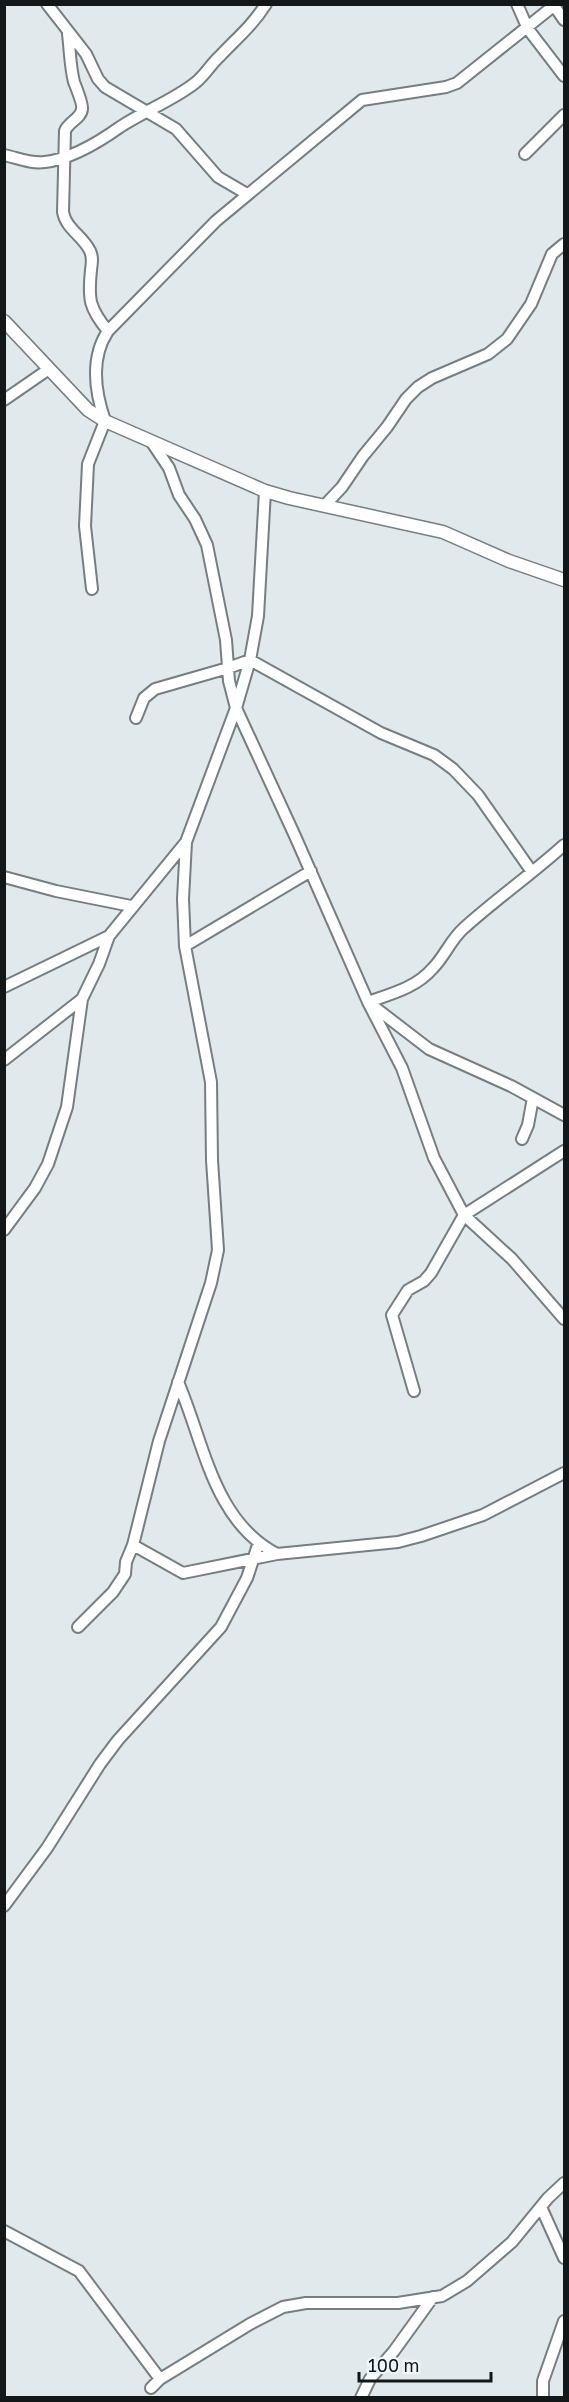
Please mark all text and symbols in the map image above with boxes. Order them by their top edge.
scale bar [359,2345,491,2383]
text: 100 m [368,2354,419,2376]

